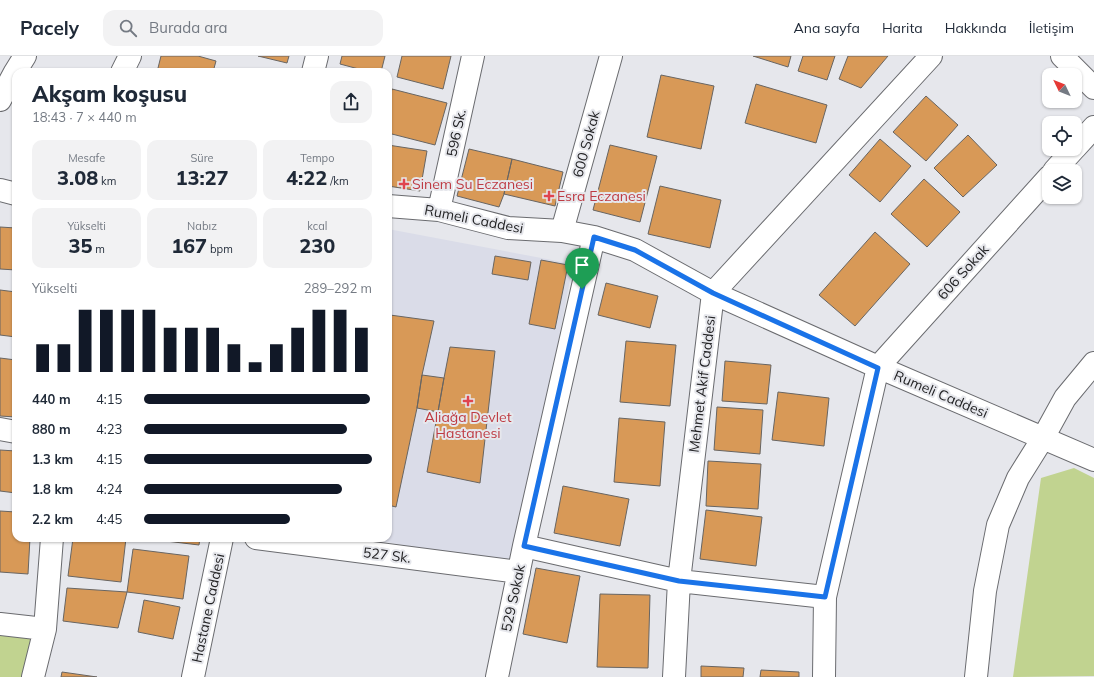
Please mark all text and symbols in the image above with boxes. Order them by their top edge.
search box [103,10,383,46]
text: Pacely [20,16,79,40]
icon: search [117,17,139,39]
text: Burada ara [149,18,228,37]
text: Ana sayfa [793,19,860,37]
text: Harita [882,19,923,37]
text: Hakkında [945,19,1007,37]
text: İletişim [1029,19,1074,37]
north arrow [1042,68,1082,108]
map controls [1042,68,1082,204]
text: Akşam koşusu [32,80,187,108]
button: share [330,81,372,123]
street label: 596 Sk. [442,108,470,158]
street label: 600 Sokak [568,108,604,179]
text: 18:43 · 7 × 440 m [32,109,137,125]
button: locate [1042,116,1082,156]
text: Mesafe [68,151,105,165]
text: Süre [190,151,214,165]
text: Tempo [300,151,334,165]
button: layers [1042,164,1082,204]
text: 3.08 [57,165,98,190]
text: 13:27 [175,165,229,190]
text: 4:22 [286,165,327,190]
text: km [98,174,116,188]
text: /km [327,174,349,188]
place label: Sinem Su Eczanesi [412,175,533,193]
marker: Sinem Su Eczanesi [399,179,409,189]
place label: Esra Eczanesi [557,187,646,205]
marker: Esra Eczanesi [544,191,554,201]
street label: Rumeli Caddesi [423,201,525,237]
text: Yükselti [68,219,106,233]
text: Nabız [187,219,217,233]
text: kcal [307,219,327,233]
text: 35 [68,233,92,258]
text: 167 [171,233,207,258]
text: 230 [299,233,335,258]
street label: 606 Sokak [933,240,993,303]
text: m [92,242,105,256]
text: bpm [207,242,233,256]
pin [565,248,599,289]
icon: arrive [571,254,593,276]
text: Yükselti [32,280,77,296]
text: 289–292 m [304,280,372,296]
street label: Mehmet Akif Caddesi [685,314,719,454]
street label: Rumeli Caddesi [891,366,991,422]
text: 440 m [32,391,71,407]
text: 4:15 [96,391,122,407]
marker: Aliağa Devlet Hastanesi [462,395,474,407]
place label: Aliağa Devlet Hastanesi [424,408,512,442]
text: 880 m [32,421,71,437]
text: 4:23 [96,421,122,437]
text: 1.3 km [32,451,73,467]
text: 4:15 [96,451,122,467]
text: 1.8 km [32,481,73,497]
text: 4:24 [96,481,122,497]
text: 2.2 km [32,511,73,527]
text: 4:45 [96,511,122,527]
street label: 527 Sk. [362,543,412,567]
street label: Hastane Caddesi [188,552,228,664]
street label: 529 Sokak [497,562,529,633]

